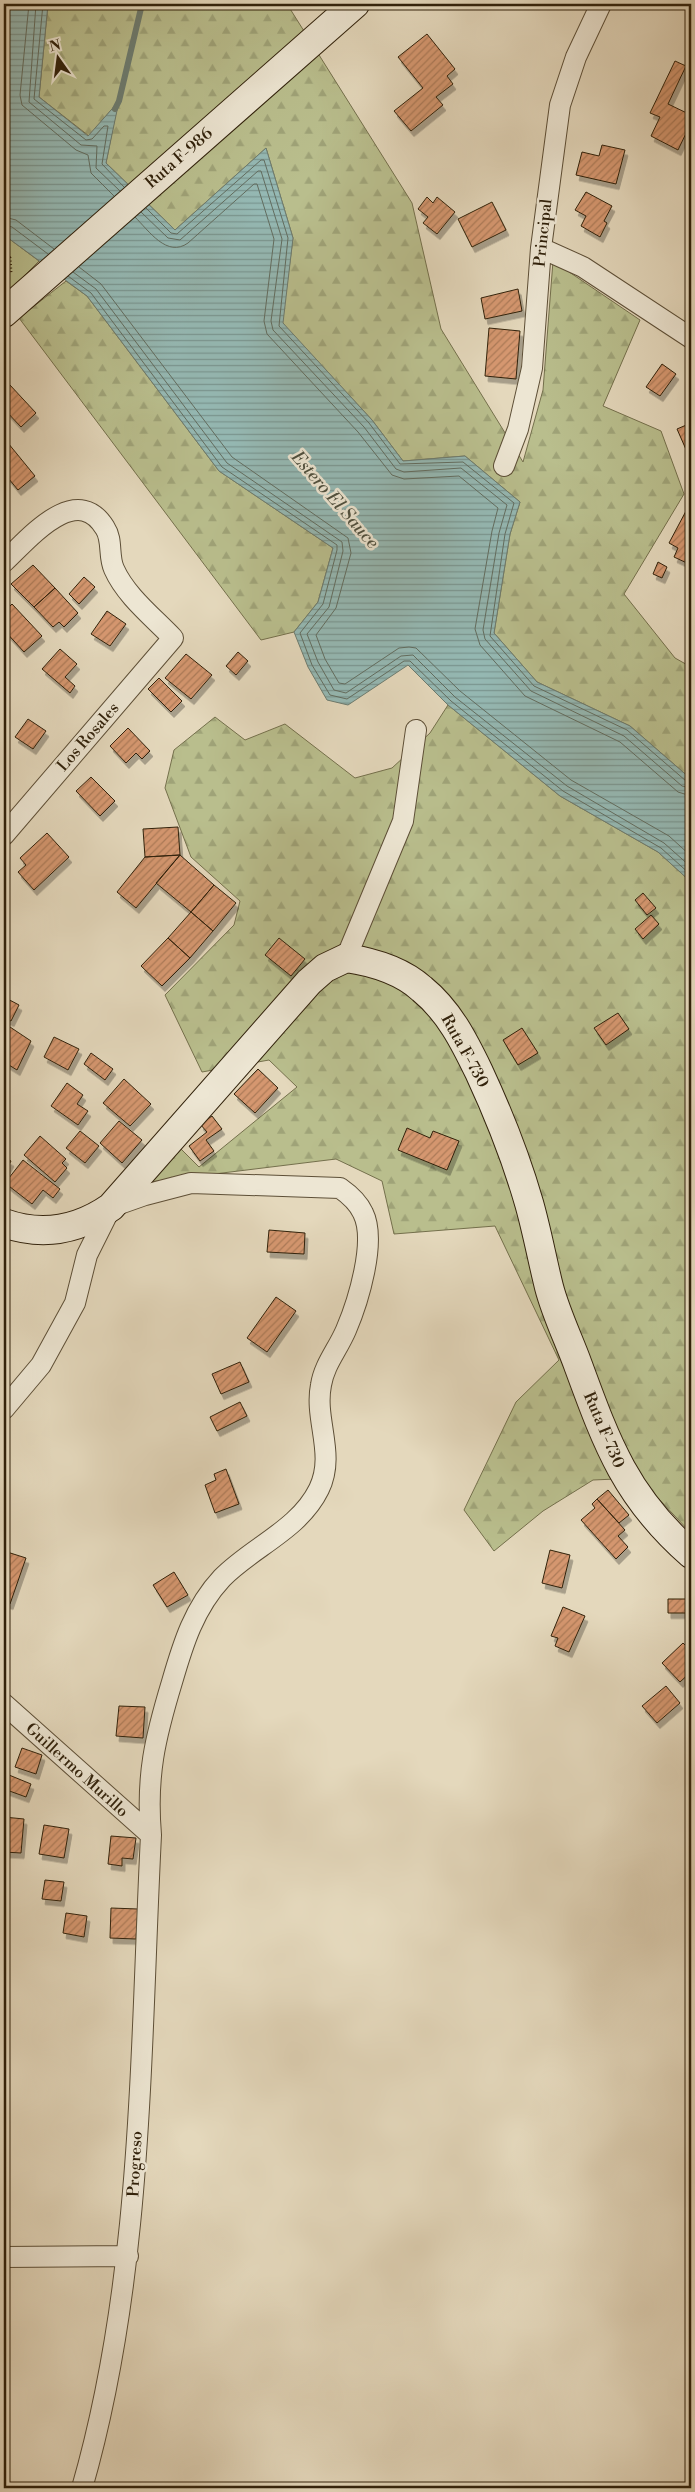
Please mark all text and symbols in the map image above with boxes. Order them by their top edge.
north arrow [32,32,82,82]
text: N [48,36,63,56]
street label: Ruta F-986 [141,123,217,193]
street label: Principal [529,198,557,268]
water label: Estero El Sauce [286,446,384,554]
street label: Los Rosales [53,698,123,776]
street label: Ruta F-730 [437,1011,493,1091]
street label: Ruta F-730 [579,1389,629,1471]
street label: Guillermo Murillo [21,1719,133,1821]
street label: Progreso [123,2130,147,2198]

